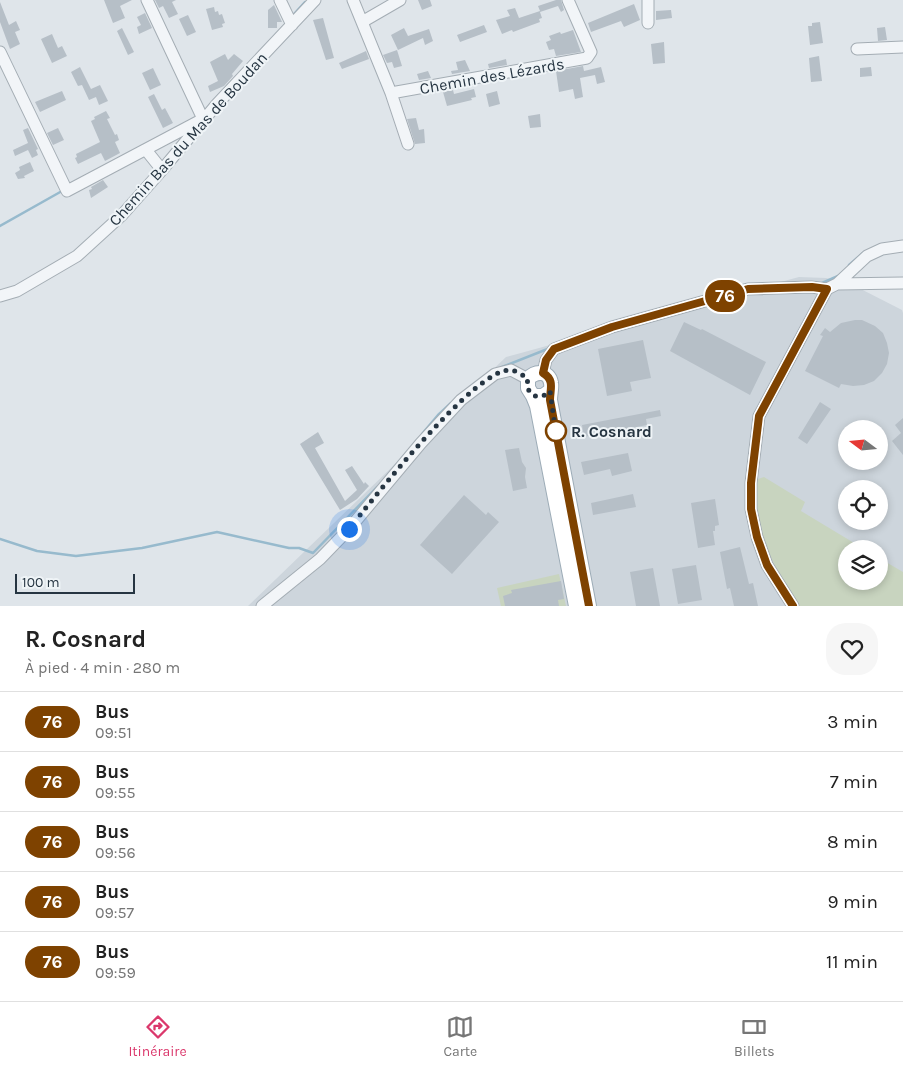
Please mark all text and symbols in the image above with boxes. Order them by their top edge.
street label: Chemin Bas du Mas de Boudan [105,48,271,230]
street label: Chemin des Lézards [418,54,566,98]
line badge: 76 [702,280,748,312]
text: 76 [715,285,735,307]
marker: R. Cosnard [545,420,567,442]
north arrow [838,420,888,470]
map controls [838,420,888,590]
place label: R. Cosnard [571,422,652,441]
button: locate [838,480,888,530]
your location [337,517,362,542]
button: layers [838,540,888,590]
scale bar [15,571,135,594]
text: 100 m [22,574,60,591]
button: heart [826,623,878,675]
text: R. Cosnard [25,625,146,653]
text: À pied · 4 min · 280 m [25,658,180,677]
text: Bus [95,701,129,723]
text: 76 [43,711,62,733]
text: 3 min [827,711,878,733]
text: 09:51 [95,723,132,742]
text: Bus [95,761,129,783]
text: 76 [43,771,62,793]
text: 7 min [830,771,878,793]
text: 09:55 [95,783,136,802]
text: Bus [95,821,129,843]
text: 76 [43,831,62,853]
text: 8 min [827,831,878,853]
text: 09:56 [95,843,136,862]
text: Bus [95,881,129,903]
text: 76 [43,891,62,913]
text: 9 min [828,891,878,913]
text: 09:57 [95,903,134,922]
text: Bus [95,941,129,963]
text: 76 [43,951,62,973]
text: 11 min [826,951,878,973]
text: 09:59 [95,963,136,982]
tab: Itinéraire [128,1013,187,1060]
tab: Carte [443,1013,477,1060]
tab: Billets [734,1013,775,1060]

